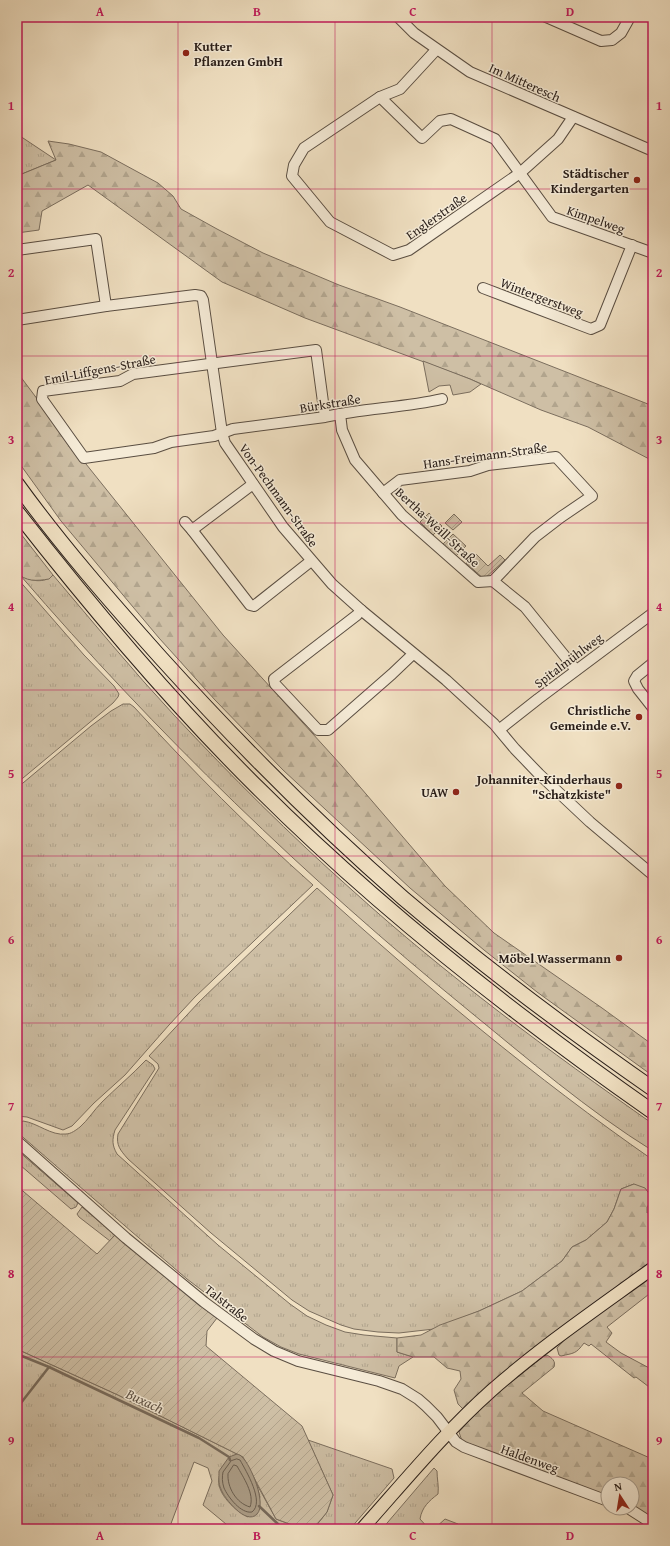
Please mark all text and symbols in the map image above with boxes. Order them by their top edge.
text: A [96,2,105,21]
text: B [253,2,261,21]
text: C [409,2,417,21]
text: D [566,2,574,21]
place label: Kutter Pflanzen GmbH [194,37,283,71]
marker: Kutter Pflanzen GmbH [181,48,191,58]
street label: Im Mitteresch [486,58,564,107]
text: 1 [8,96,14,115]
text: 1 [656,96,662,115]
place label: Städtischer Kindergarten [551,164,629,198]
marker: Städtischer Kindergarten [632,175,642,185]
street label: Englerstraße [402,188,471,244]
street label: Kimpelweg [564,201,628,238]
text: 2 [8,263,15,282]
text: 2 [656,263,663,282]
street label: Wintergerstweg [498,273,586,322]
street label: Emil-Liffgens-Straße [43,349,157,390]
street label: Bürkstraße [298,389,362,418]
text: 3 [8,430,14,449]
text: 3 [656,430,662,449]
street label: Hans-Freimann-Straße [422,437,548,474]
street label: Von-Pechmann-Straße [234,440,323,551]
street label: Bertha-Weill-Straße [391,483,484,572]
text: 4 [8,597,15,616]
text: 4 [656,597,663,616]
street label: Spitalmühlweg [530,628,607,693]
place label: Christliche Gemeinde e.V. [550,701,631,735]
marker: Christliche Gemeinde e.V. [634,712,644,722]
text: 5 [8,764,15,783]
text: 5 [656,764,663,783]
place label: Johanniter-Kinderhaus "Schatzkiste" [475,770,611,804]
marker: Johanniter-Kinderhaus "Schatzkiste" [614,781,624,791]
place label: UAW [421,783,449,802]
marker: UAW [451,787,461,797]
text: 6 [8,930,15,949]
text: 6 [656,930,663,949]
place label: Möbel Wassermann [499,949,611,968]
marker: Möbel Wassermann [614,953,624,963]
text: 7 [8,1097,15,1116]
text: 7 [656,1097,663,1116]
text: 8 [8,1264,15,1283]
text: 8 [656,1264,663,1283]
street label: Talstraße [201,1280,253,1327]
water label: Buxach [122,1383,167,1418]
text: 9 [8,1431,15,1450]
text: 9 [656,1431,663,1450]
street label: Haldenweg [498,1439,562,1478]
north arrow [600,1476,640,1516]
text: N [613,1477,624,1495]
text: A [96,1526,105,1545]
text: B [253,1526,261,1545]
text: C [409,1526,417,1545]
text: D [566,1526,574,1545]

